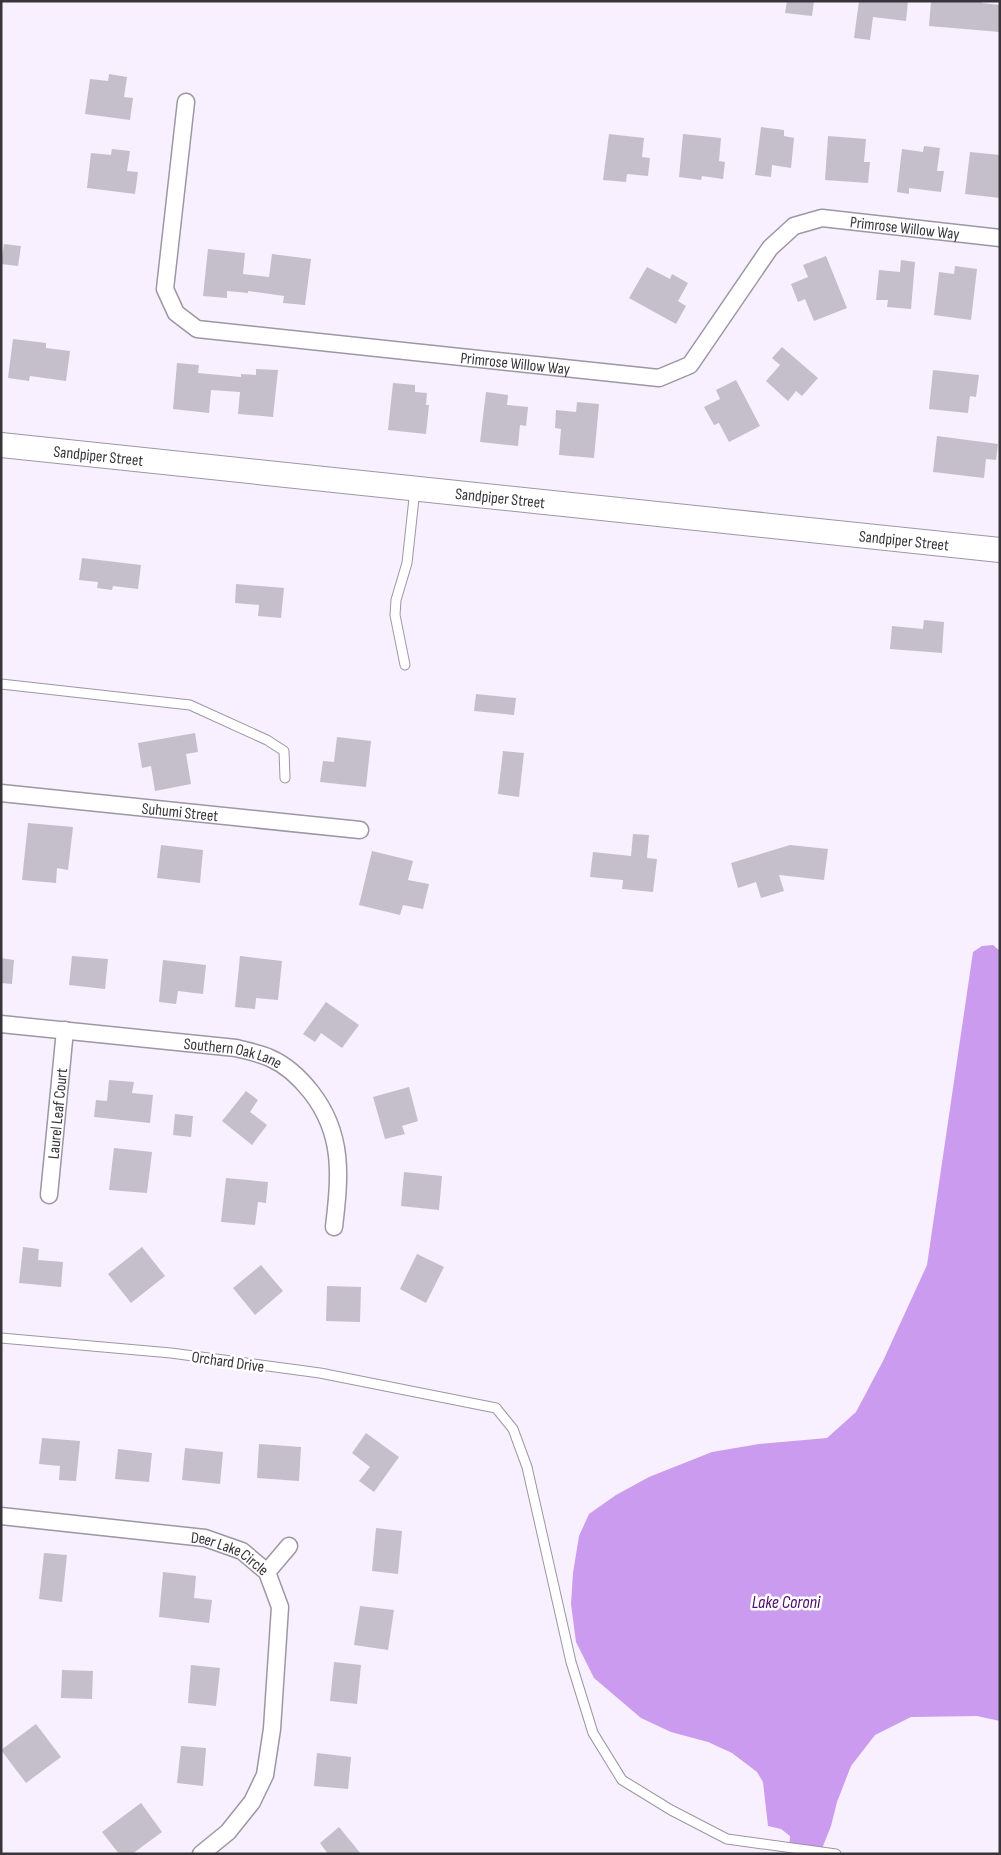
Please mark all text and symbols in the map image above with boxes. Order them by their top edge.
street label: Primrose Willow Way [849,213,960,244]
street label: Primrose Willow Way [459,349,571,379]
street label: Sandpiper Street [52,443,144,471]
street label: Sandpiper Street [454,485,546,513]
street label: Sandpiper Street [858,527,950,556]
street label: Suhumi Street [141,800,219,826]
street label: Southern Oak Lane [183,1035,285,1073]
street label: Laurel Leaf Court [45,1067,72,1160]
street label: Orchard Drive [190,1348,265,1377]
street label: Deer Lake Circle [190,1529,272,1580]
water label: Lake Coroni [752,1592,821,1613]

